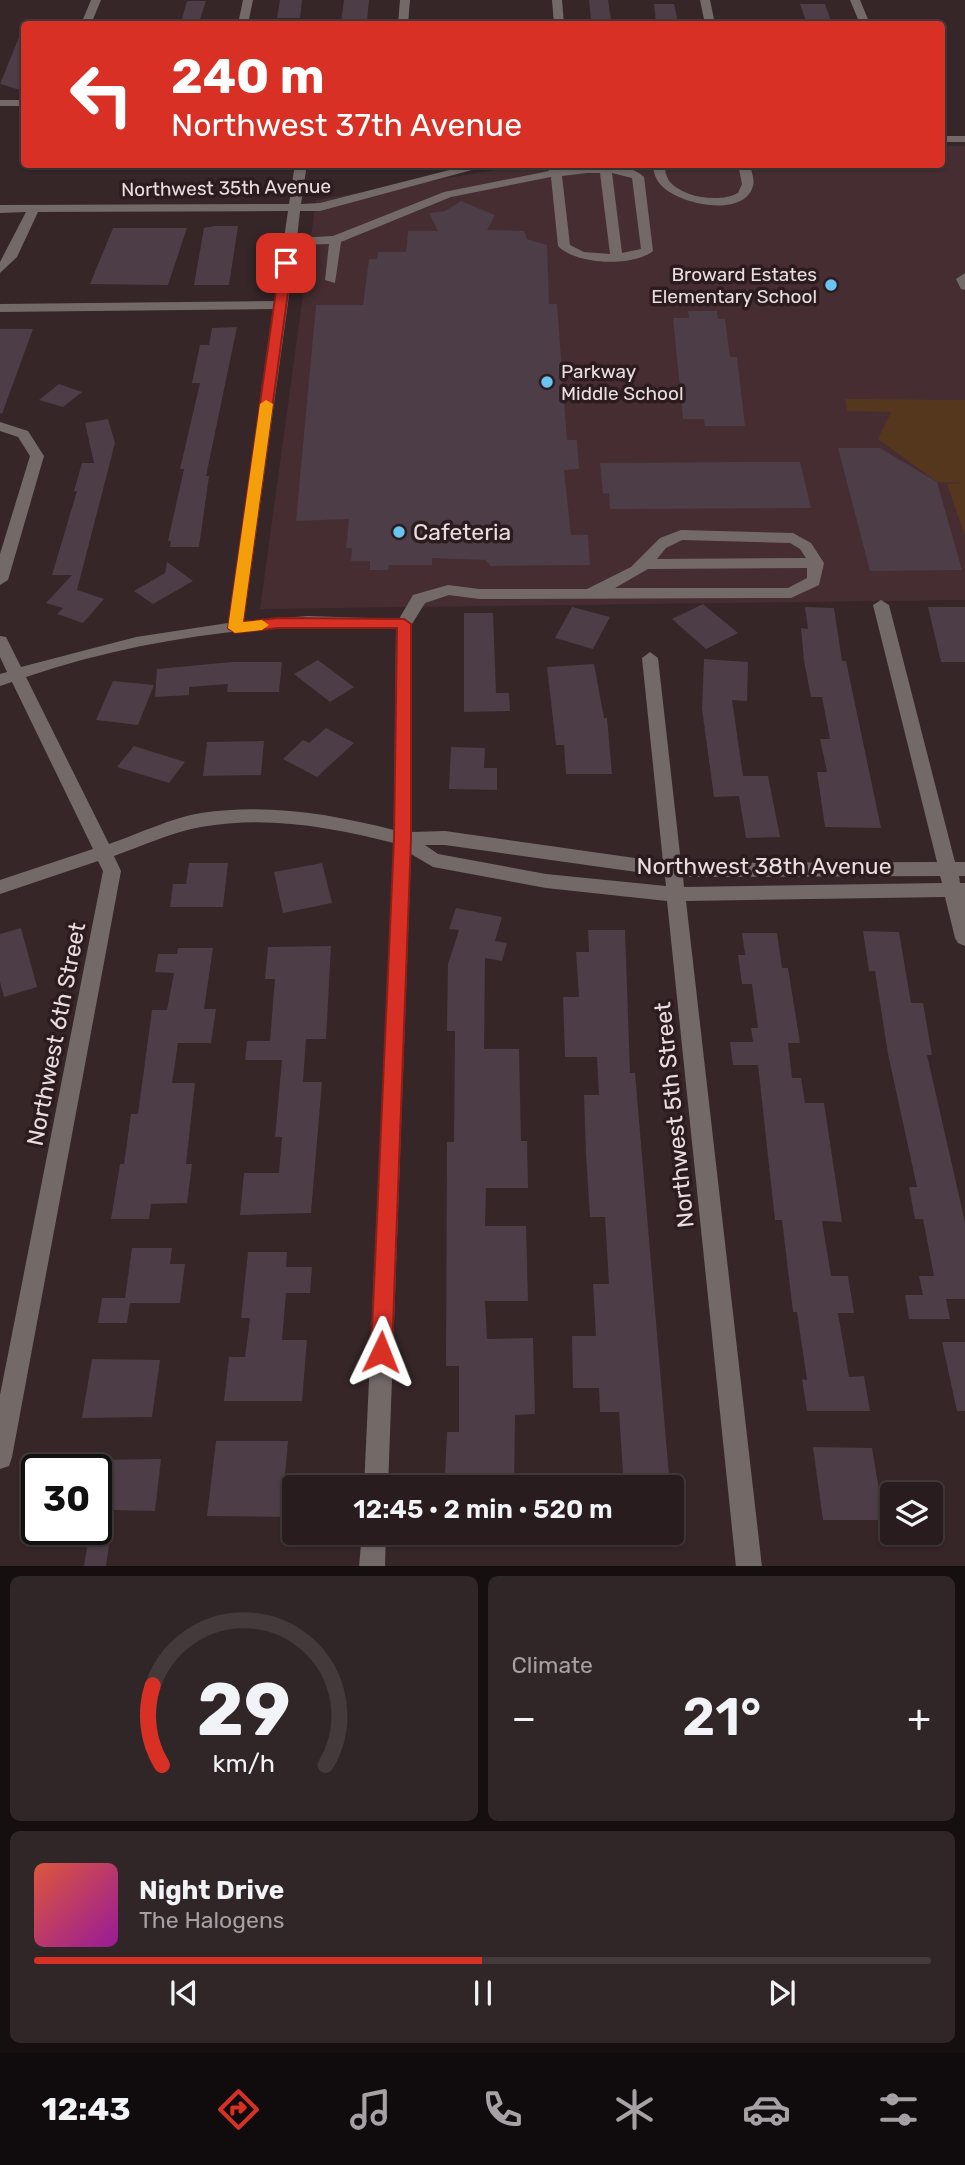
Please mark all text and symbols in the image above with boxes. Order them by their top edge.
text: 240 m [171,47,325,105]
icon: left [56,49,147,140]
text: Northwest 37th Avenue [171,106,522,144]
street label: Northwest 35th Avenue [121,175,331,201]
pin [256,233,316,293]
icon: arrive [267,244,305,282]
place label: Broward Estates Elementary School [651,263,817,308]
marker: Broward Estates Elementary School [823,277,839,293]
place label: Parkway Middle School [561,360,684,405]
marker: Parkway Middle School [539,374,555,390]
place label: Cafeteria [413,518,511,546]
marker: Cafeteria [391,524,407,540]
street label: Northwest 38th Avenue [636,852,892,880]
street label: Northwest 6th Street [21,920,91,1148]
street label: Northwest 5th Street [648,1001,700,1229]
position arrow [344,1315,418,1389]
speed limit sign: 30 [21,1454,112,1545]
map controls [880,1482,943,1545]
button: layers [880,1482,943,1545]
text: 12:45 · 2 min · 520 m [353,1494,613,1525]
text: Climate [512,1651,593,1679]
text: 29 [197,1667,291,1753]
text: 21° [682,1686,761,1748]
text: − [512,1695,536,1741]
text: + [907,1695,931,1741]
text: km/h [213,1748,275,1777]
text: Night Drive [139,1875,284,1906]
text: The Halogens [139,1906,285,1934]
icon: previous [165,1974,203,2012]
icon: pause [464,1974,502,2012]
icon: next [763,1974,801,2012]
icon: directions [214,2085,263,2134]
icon: music [346,2085,395,2134]
icon: phone [478,2085,527,2134]
icon: climate [610,2085,659,2134]
icon: car [742,2085,791,2134]
icon: filters [874,2085,923,2134]
text: 12:43 [42,2090,131,2128]

